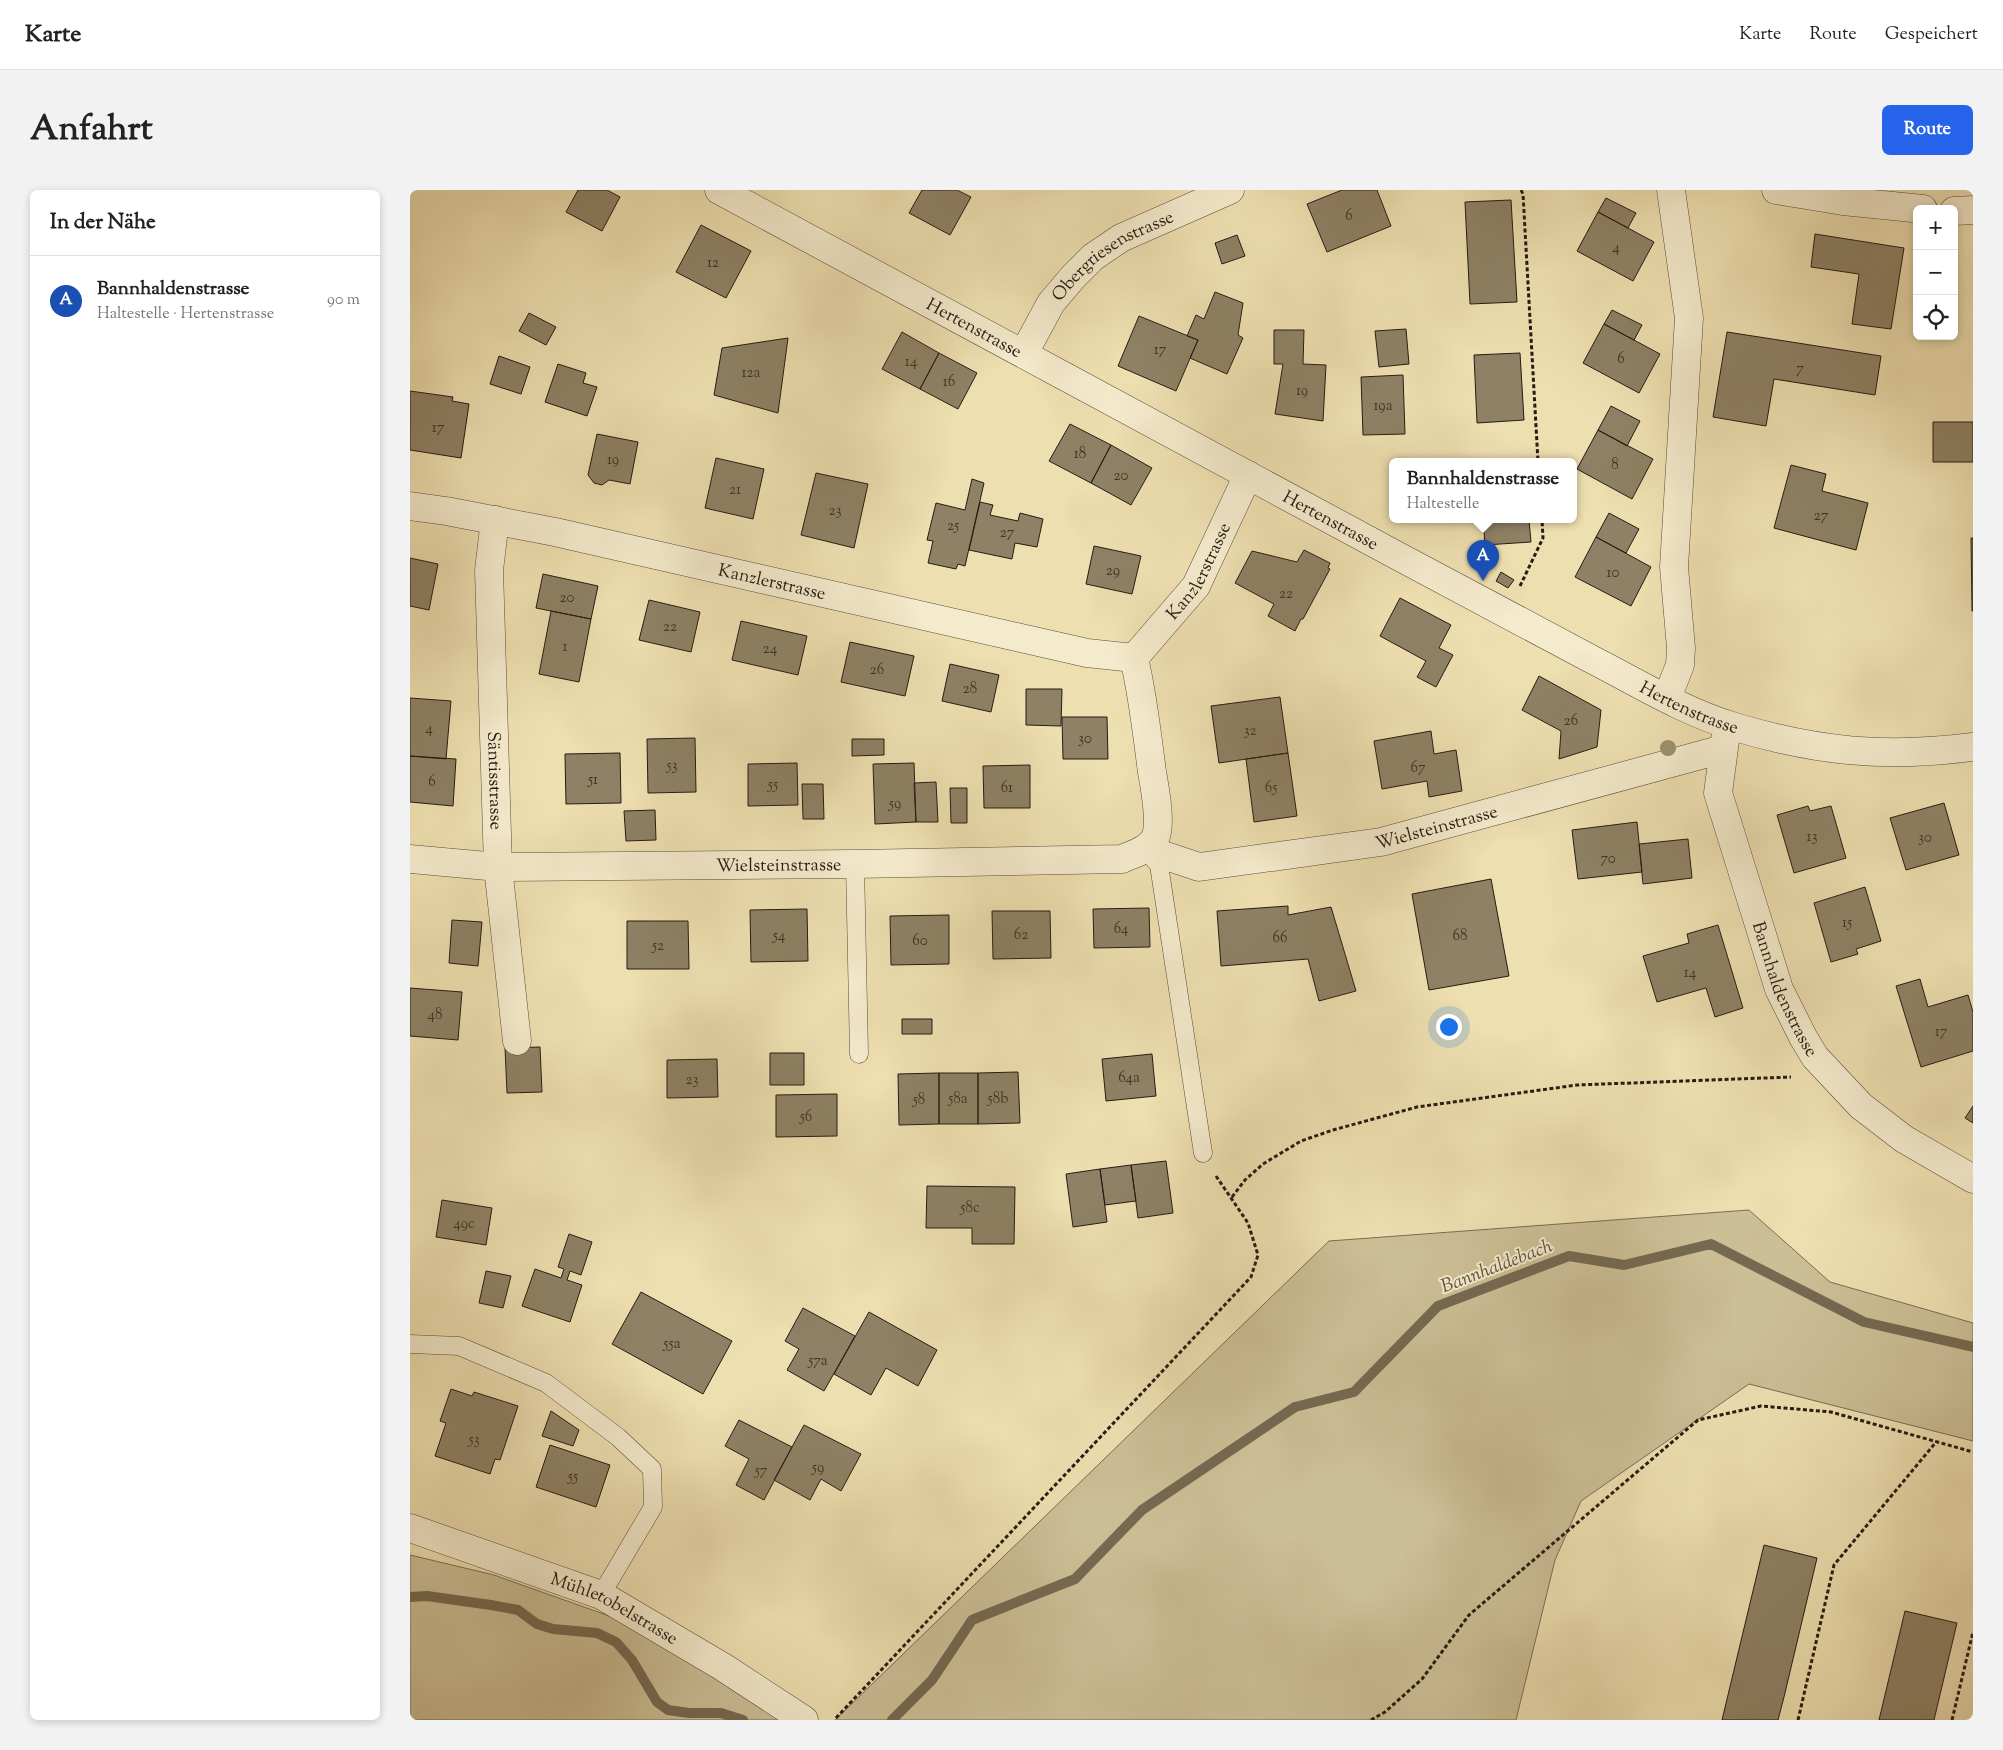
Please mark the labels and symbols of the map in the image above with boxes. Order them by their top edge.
street label: Obergriesenstrasse [1047,205,1178,308]
house number: 6 [1345,206,1353,227]
house number: 4 [1612,238,1620,259]
house number: 12 [707,253,719,274]
street label: Hertenstrasse [921,293,1026,366]
house number: 17 [1154,340,1167,361]
house number: 6 [1617,349,1625,370]
house number: 14 [905,352,918,373]
house number: 7 [1796,359,1804,380]
house number: 12a [741,363,761,384]
house number: 16 [943,372,955,393]
house number: 19 [1296,381,1308,402]
house number: 19a [1373,396,1393,417]
house number: 17 [432,418,445,439]
house number: 18 [1074,444,1086,465]
house number: 19 [607,450,619,471]
house number: 8 [1611,455,1619,476]
house number: 20 [1114,466,1129,487]
house number: 21 [729,480,741,501]
street label: Hertenstrasse [1277,485,1382,558]
house number: 23 [828,501,842,522]
house number: 27 [1814,506,1829,527]
house number: 25 [947,516,959,537]
street label: Kanzlerstrasse [1161,519,1239,627]
house number: 27 [1000,523,1015,544]
pin: A [1467,540,1499,581]
street label: Kanzlerstrasse [715,558,828,608]
house number: 29 [1106,561,1120,582]
house number: 10 [1607,563,1620,584]
house number: 22 [1279,584,1293,605]
house number: 20 [560,588,575,609]
house number: 22 [663,617,677,638]
house number: 1 [562,637,568,658]
house number: 24 [763,639,778,660]
house number: 26 [870,660,884,681]
street label: Hertenstrasse [1634,676,1741,742]
house number: 28 [963,679,977,700]
house number: 26 [1564,711,1578,732]
house number: 4 [425,719,433,740]
house number: 32 [1243,721,1257,742]
house number: 30 [1078,729,1092,750]
street label: Säntisstrasse [479,731,508,830]
house number: 53 [665,756,678,777]
house number: 67 [1411,758,1426,779]
house number: 51 [587,770,598,791]
house number: 6 [428,772,436,793]
house number: 55 [767,775,778,796]
house number: 61 [1001,778,1013,799]
house number: 65 [1265,778,1277,799]
house number: 59 [888,794,901,815]
street label: Wielsteinstrasse [1373,800,1501,858]
house number: 13 [1806,827,1818,848]
house number: 30 [1918,828,1932,849]
house number: 70 [1600,849,1616,870]
street label: Wielsteinstrasse [716,853,842,880]
house number: 15 [1842,913,1852,934]
house number: 64 [1114,919,1129,940]
street label: Bannhaldenstrasse [1744,919,1823,1063]
house number: 62 [1014,925,1028,946]
house number: 54 [772,926,786,947]
house number: 68 [1453,926,1467,947]
house number: 66 [1273,928,1287,949]
house number: 60 [912,931,928,952]
house number: 52 [651,936,664,957]
house number: 14 [1684,963,1697,984]
house number: 48 [427,1005,443,1026]
your location [1436,1014,1462,1040]
house number: 17 [1935,1022,1948,1043]
house number: 64a [1118,1068,1140,1089]
house number: 23 [685,1070,699,1091]
house number: 58a [947,1089,968,1110]
house number: 58b [987,1089,1008,1110]
house number: 58 [912,1090,925,1111]
house number: 56 [799,1107,812,1128]
house number: 58c [959,1198,980,1219]
house number: 49c [453,1214,475,1235]
water label: Bannhaldebach [1437,1233,1557,1301]
house number: 55a [662,1334,681,1355]
house number: 57a [807,1351,828,1372]
house number: 53 [467,1430,480,1451]
house number: 59 [811,1458,824,1479]
house number: 57 [754,1461,768,1482]
house number: 55 [567,1467,578,1488]
street label: Mühletobelstrasse [546,1567,682,1653]

